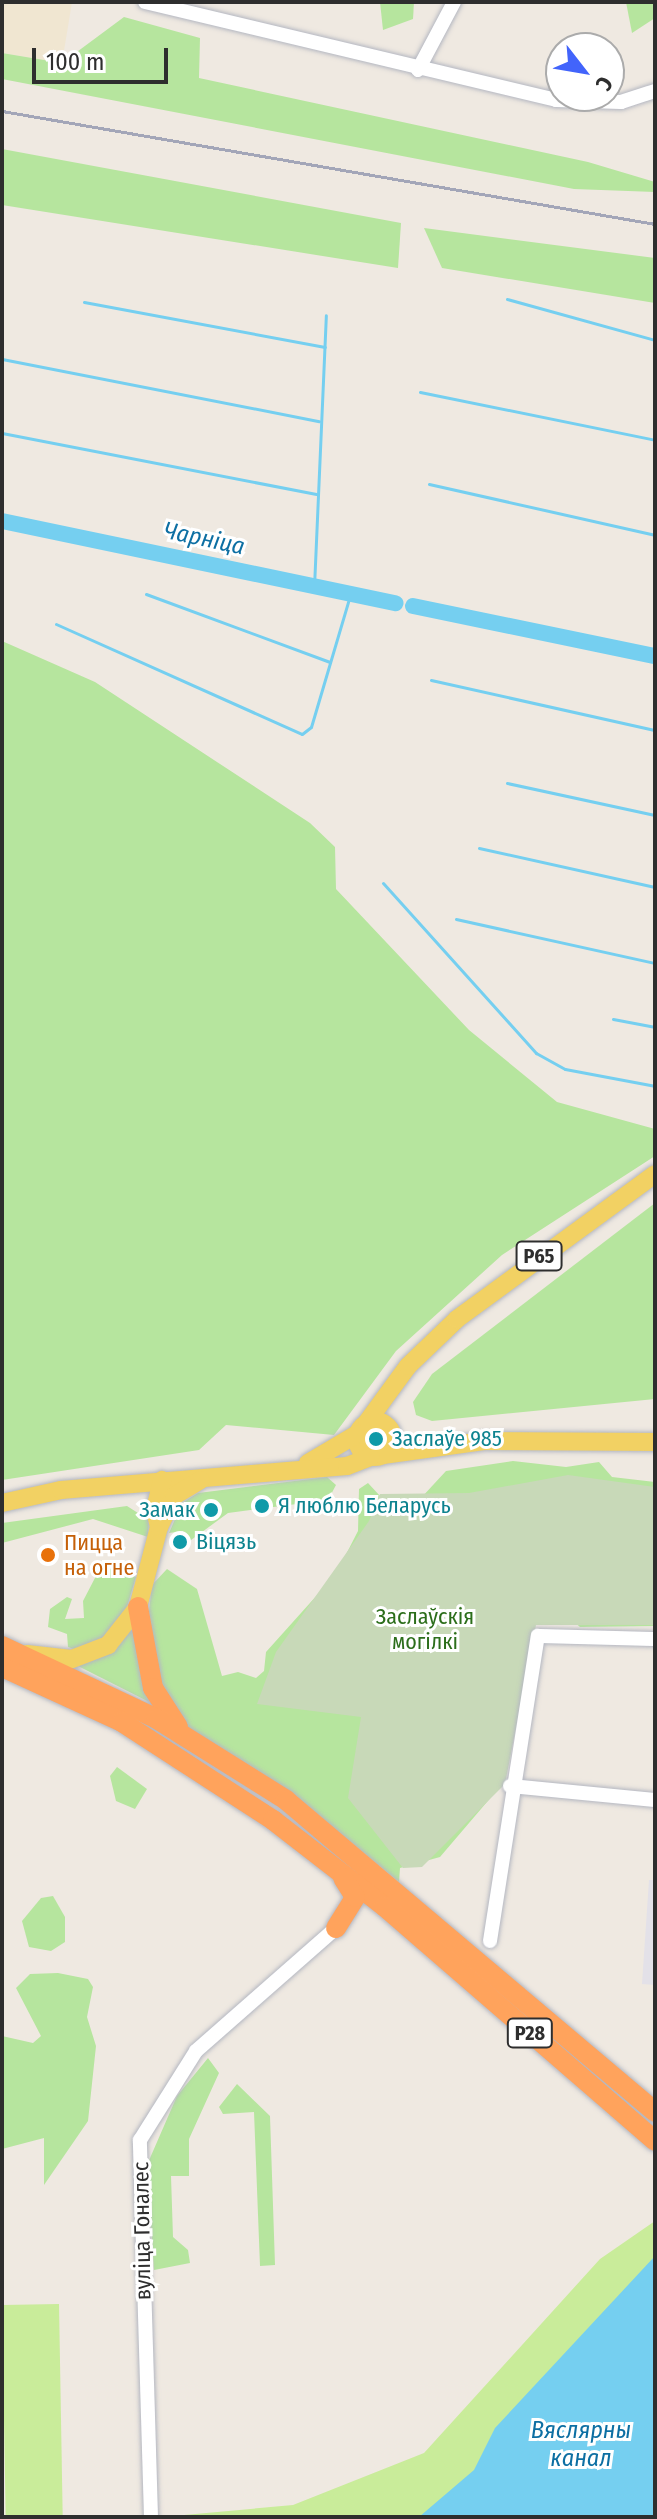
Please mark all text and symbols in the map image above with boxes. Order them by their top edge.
scale bar [36,32,172,82]
north arrow [545,32,625,112]
text: 100 m [46,48,104,76]
text: С [590,72,619,95]
water label: Чарніца [161,516,247,562]
road number: Р65 [515,1240,563,1272]
place label: Заслаўе 985 [392,1426,502,1452]
marker: Заслаўе 985 [367,1430,385,1448]
place label: Я люблю Беларусь [278,1493,451,1519]
place label: Замак [139,1497,195,1523]
marker: Я люблю Беларусь [253,1497,271,1515]
marker: Замак [202,1501,220,1519]
place label: Пицца на огне [64,1529,134,1580]
place label: Віцязь [196,1529,256,1555]
marker: Віцязь [171,1533,189,1551]
marker: Пицца на огне [39,1546,57,1564]
park label: Заслаўскія могілкі [376,1603,474,1654]
road number: Р28 [506,2017,554,2049]
street label: вуліца Гоналес [128,2162,156,2300]
water label: Вяслярны канал [531,2417,631,2473]

